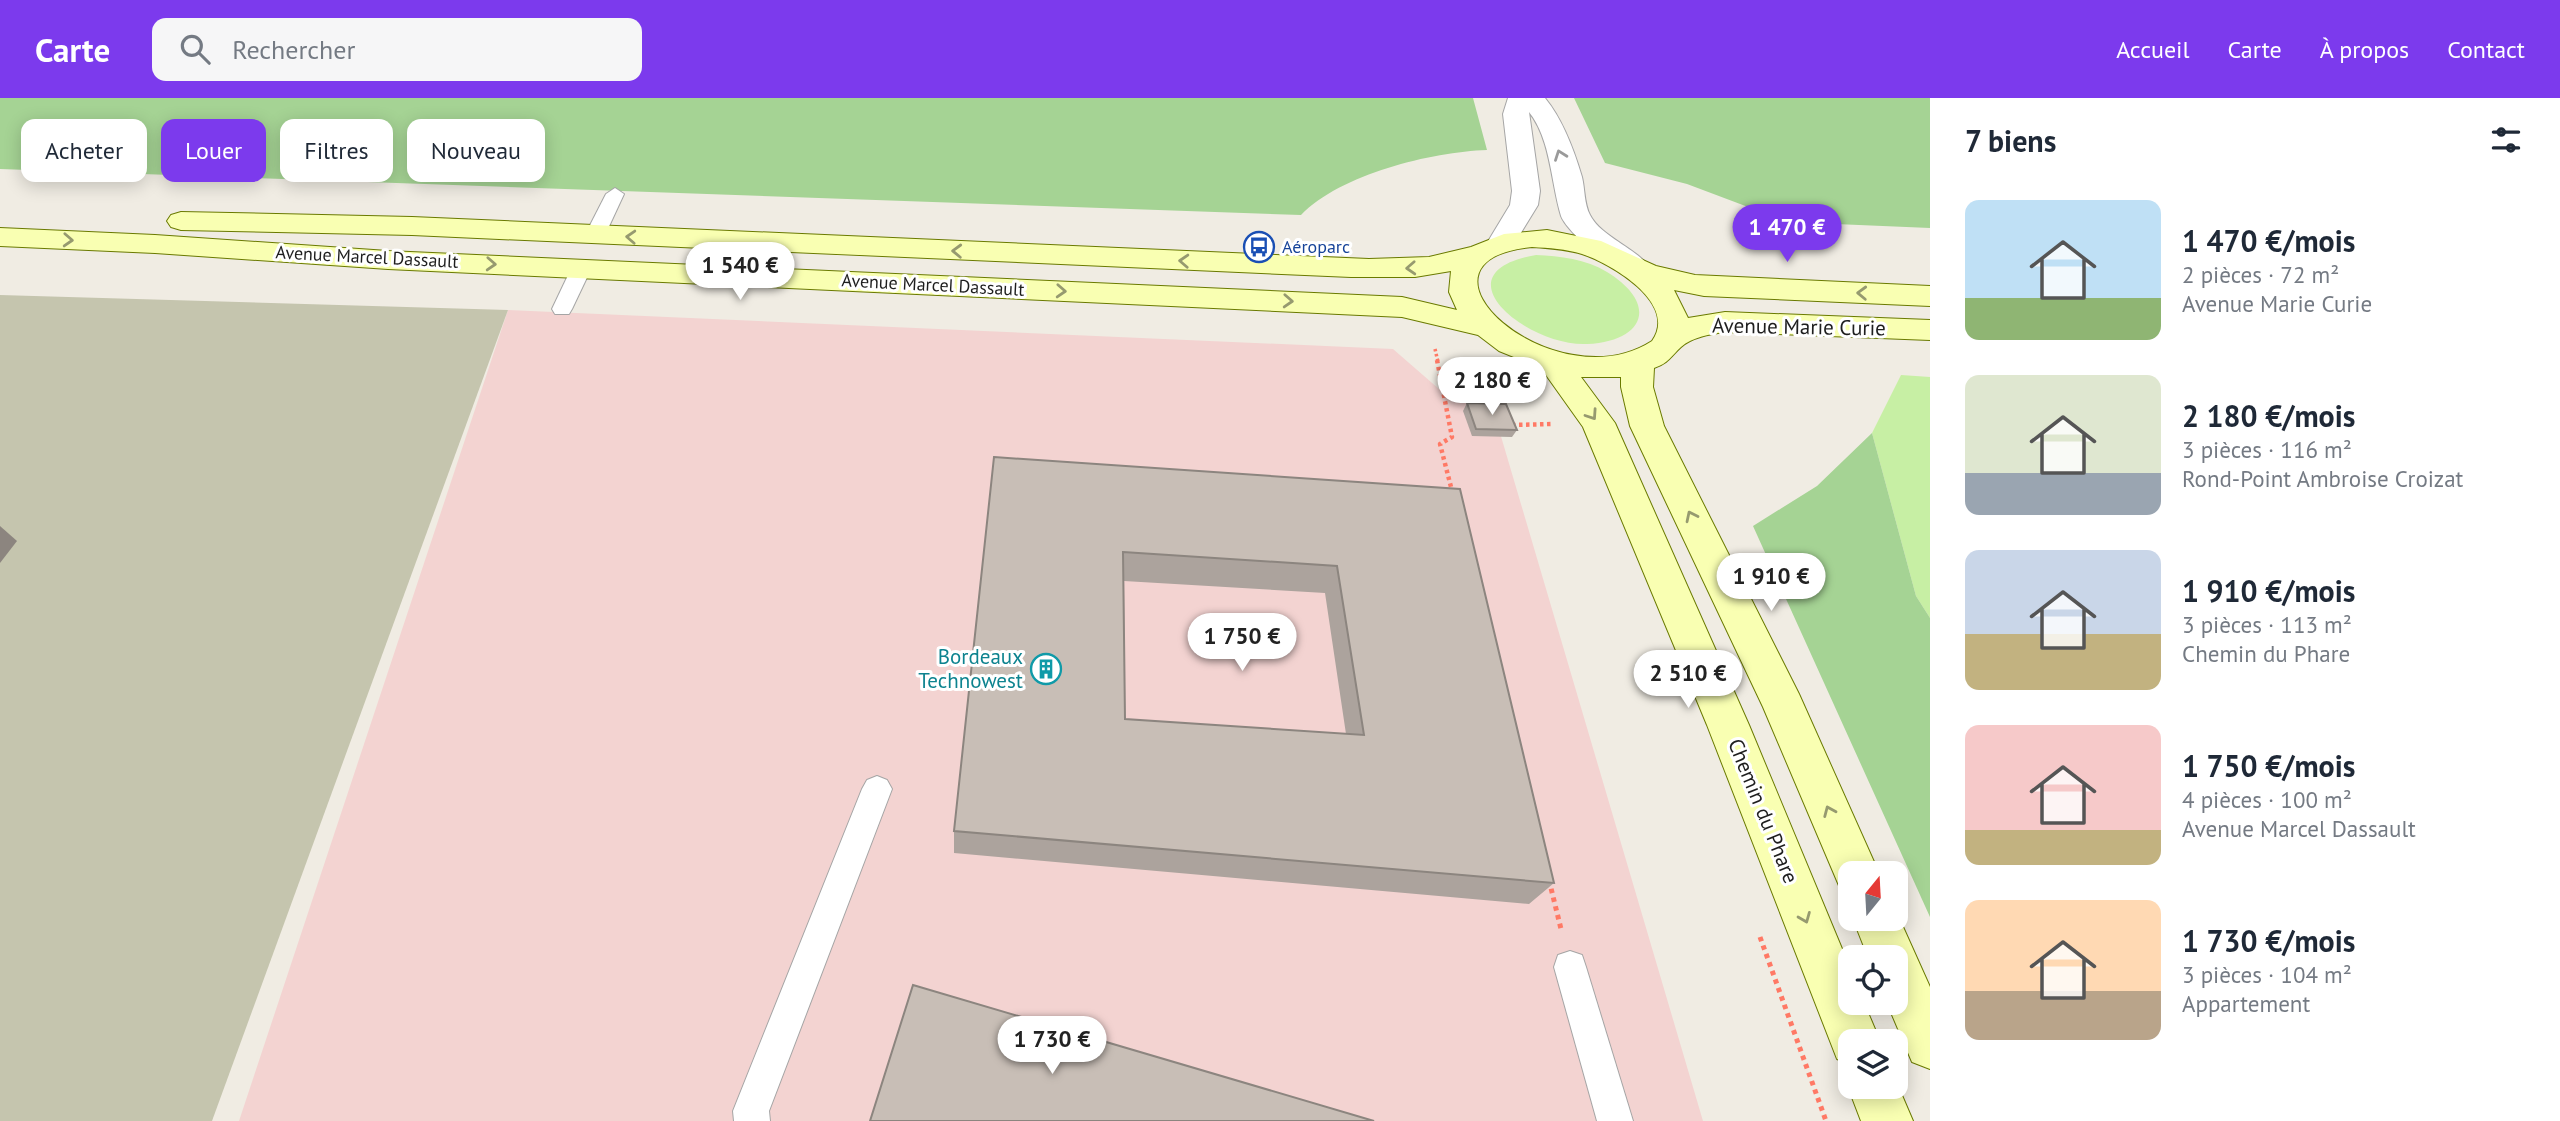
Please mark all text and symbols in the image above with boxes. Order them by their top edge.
search box [152,18,642,81]
text: Carte [35,28,110,71]
icon: search [176,30,214,68]
text: Rechercher [232,33,355,66]
text: Accueil [2116,34,2190,65]
text: Carte [2228,34,2282,65]
text: À propos [2320,34,2409,65]
text: Contact [2447,34,2525,65]
chip: Acheter [21,119,147,182]
chip: Louer [161,119,266,182]
chip: Filtres [280,119,393,182]
chip: Nouveau [407,119,545,182]
text: 7 biens [1965,121,2056,160]
icon: filters [2487,121,2525,159]
one-way arrow [1554,150,1568,162]
pin: 1 470 € [1722,204,1852,264]
text: 1 470 € [1749,212,1825,241]
text: 1 470 €/mois [2182,221,2355,260]
icon: home [2021,228,2105,312]
one-way arrow [626,229,637,244]
bus stop icon: Aéroparc [1242,230,1276,264]
one-way arrow [63,232,74,247]
place label: Aéroparc [1282,235,1350,258]
street label: Avenue Marcel Dassault [275,240,459,273]
pin: 1 540 € [675,242,805,302]
one-way arrow [951,243,962,258]
text: 1 540 € [702,250,778,279]
one-way arrow [1178,254,1189,269]
one-way arrow [486,257,497,272]
text: 2 pièces · 72 m² [2182,260,2339,289]
one-way arrow [1405,261,1416,276]
street label: Avenue Marcel Dassault [841,268,1025,301]
one-way arrow [1056,283,1067,298]
one-way arrow [1856,285,1867,300]
text: Avenue Marie Curie [2182,289,2372,318]
one-way arrow [1283,293,1294,308]
street label: Avenue Marie Curie [1712,311,1886,342]
pin: 2 180 € [1427,358,1557,417]
text: 2 180 € [1454,365,1530,394]
text: 2 180 €/mois [2182,396,2355,435]
icon: home [2021,403,2105,487]
one-way arrow [1584,408,1597,421]
text: 3 pièces · 116 m² [2182,435,2352,464]
text: Rond-Point Ambroise Croizat [2182,464,2463,493]
one-way arrow [1686,511,1700,523]
pin: 1 910 € [1706,554,1836,613]
text: 1 910 € [1733,561,1809,590]
text: 1 910 €/mois [2182,571,2355,610]
icon: home [2021,578,2105,662]
text: 3 pièces · 113 m² [2182,610,2352,639]
pin: 1 750 € [1177,614,1307,673]
text: 1 750 € [1204,621,1280,650]
text: Chemin du Phare [2182,639,2350,668]
place label: Bordeaux Technowest [918,643,1023,694]
pin: 2 510 € [1623,650,1753,710]
building icon: Bordeaux Technowest [1029,652,1063,686]
text: 2 510 € [1650,658,1726,687]
street label: Chemin du Phare [1722,735,1805,887]
text: 1 750 €/mois [2182,746,2355,785]
icon: home [2021,753,2105,837]
text: 4 pièces · 100 m² [2182,785,2352,814]
one-way arrow [1823,805,1837,818]
text: Avenue Marcel Dassault [2182,814,2416,843]
north arrow [1838,861,1908,931]
map controls [1838,861,1908,1099]
one-way arrow [1797,911,1811,923]
text: 1 730 €/mois [2182,921,2355,960]
icon: home [2021,928,2105,1012]
button: locate [1838,945,1908,1015]
text: 3 pièces · 104 m² [2182,960,2352,989]
text: Appartement [2182,989,2310,1018]
pin: 1 730 € [987,1016,1117,1076]
text: 1 730 € [1014,1024,1090,1053]
button: layers [1838,1029,1908,1099]

